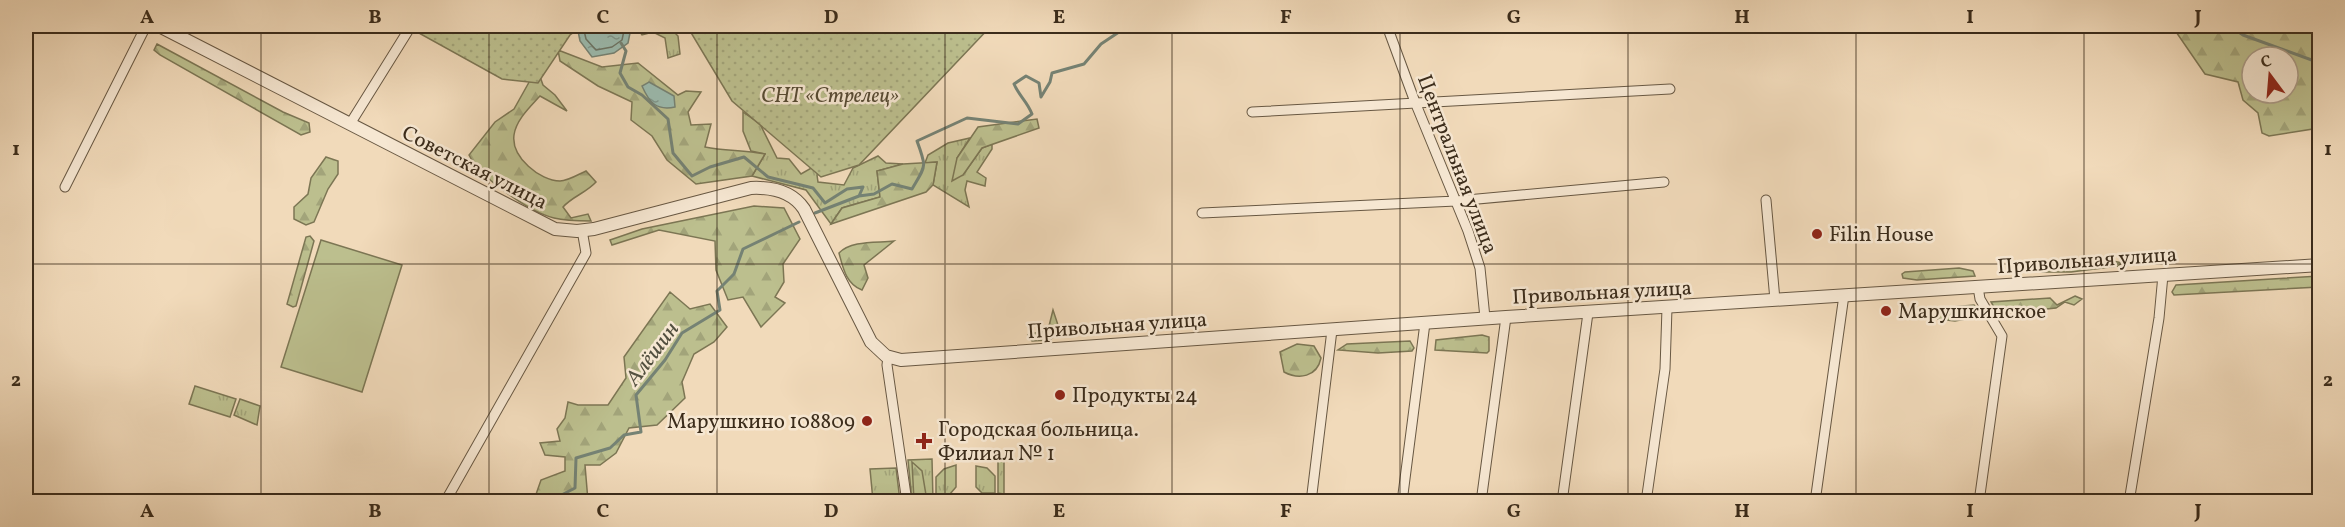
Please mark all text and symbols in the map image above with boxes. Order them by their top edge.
text: A [140,4,154,32]
text: B [368,4,382,32]
text: C [597,4,610,32]
text: D [824,4,838,32]
text: E [1053,4,1065,32]
text: F [1280,4,1292,32]
text: G [1507,4,1521,32]
text: H [1734,4,1750,32]
text: I [1966,4,1974,32]
text: J [2193,4,2202,32]
north arrow [2240,45,2300,105]
text: С [2258,51,2274,74]
street label: Центральная улица [1409,71,1504,258]
park label: СНТ «Стрелец» [761,82,899,111]
street label: Советская улица [396,119,552,218]
text: 1 [12,136,20,164]
text: 1 [2324,136,2332,164]
place label: Filin House [1829,221,1934,250]
marker: Filin House [1810,227,1824,241]
street label: Привольная улица [1996,241,2178,282]
street label: Привольная улица [1511,274,1693,313]
place label: Марушкинское [1898,298,2046,327]
marker: Марушкинское [1879,304,1893,318]
street label: Привольная улица [1026,306,1208,347]
water label: Алёшин [618,316,687,394]
text: 2 [11,367,21,395]
text: 2 [2323,367,2333,395]
place label: Продукты 24 [1072,382,1198,411]
marker: Продукты 24 [1053,388,1067,402]
place label: Марушкино 108809 [667,408,855,437]
marker: Марушкино 108809 [860,414,874,428]
place label: Городская больница. Филиал № 1 [938,416,1139,469]
marker: Городская больница. Филиал № 1 [915,432,933,450]
text: A [140,498,154,526]
text: B [368,498,382,526]
text: C [597,498,610,526]
text: D [824,498,838,526]
text: E [1053,498,1065,526]
text: F [1280,498,1292,526]
text: G [1507,498,1521,526]
text: H [1734,498,1750,526]
text: I [1966,498,1974,526]
text: J [2193,498,2202,526]

